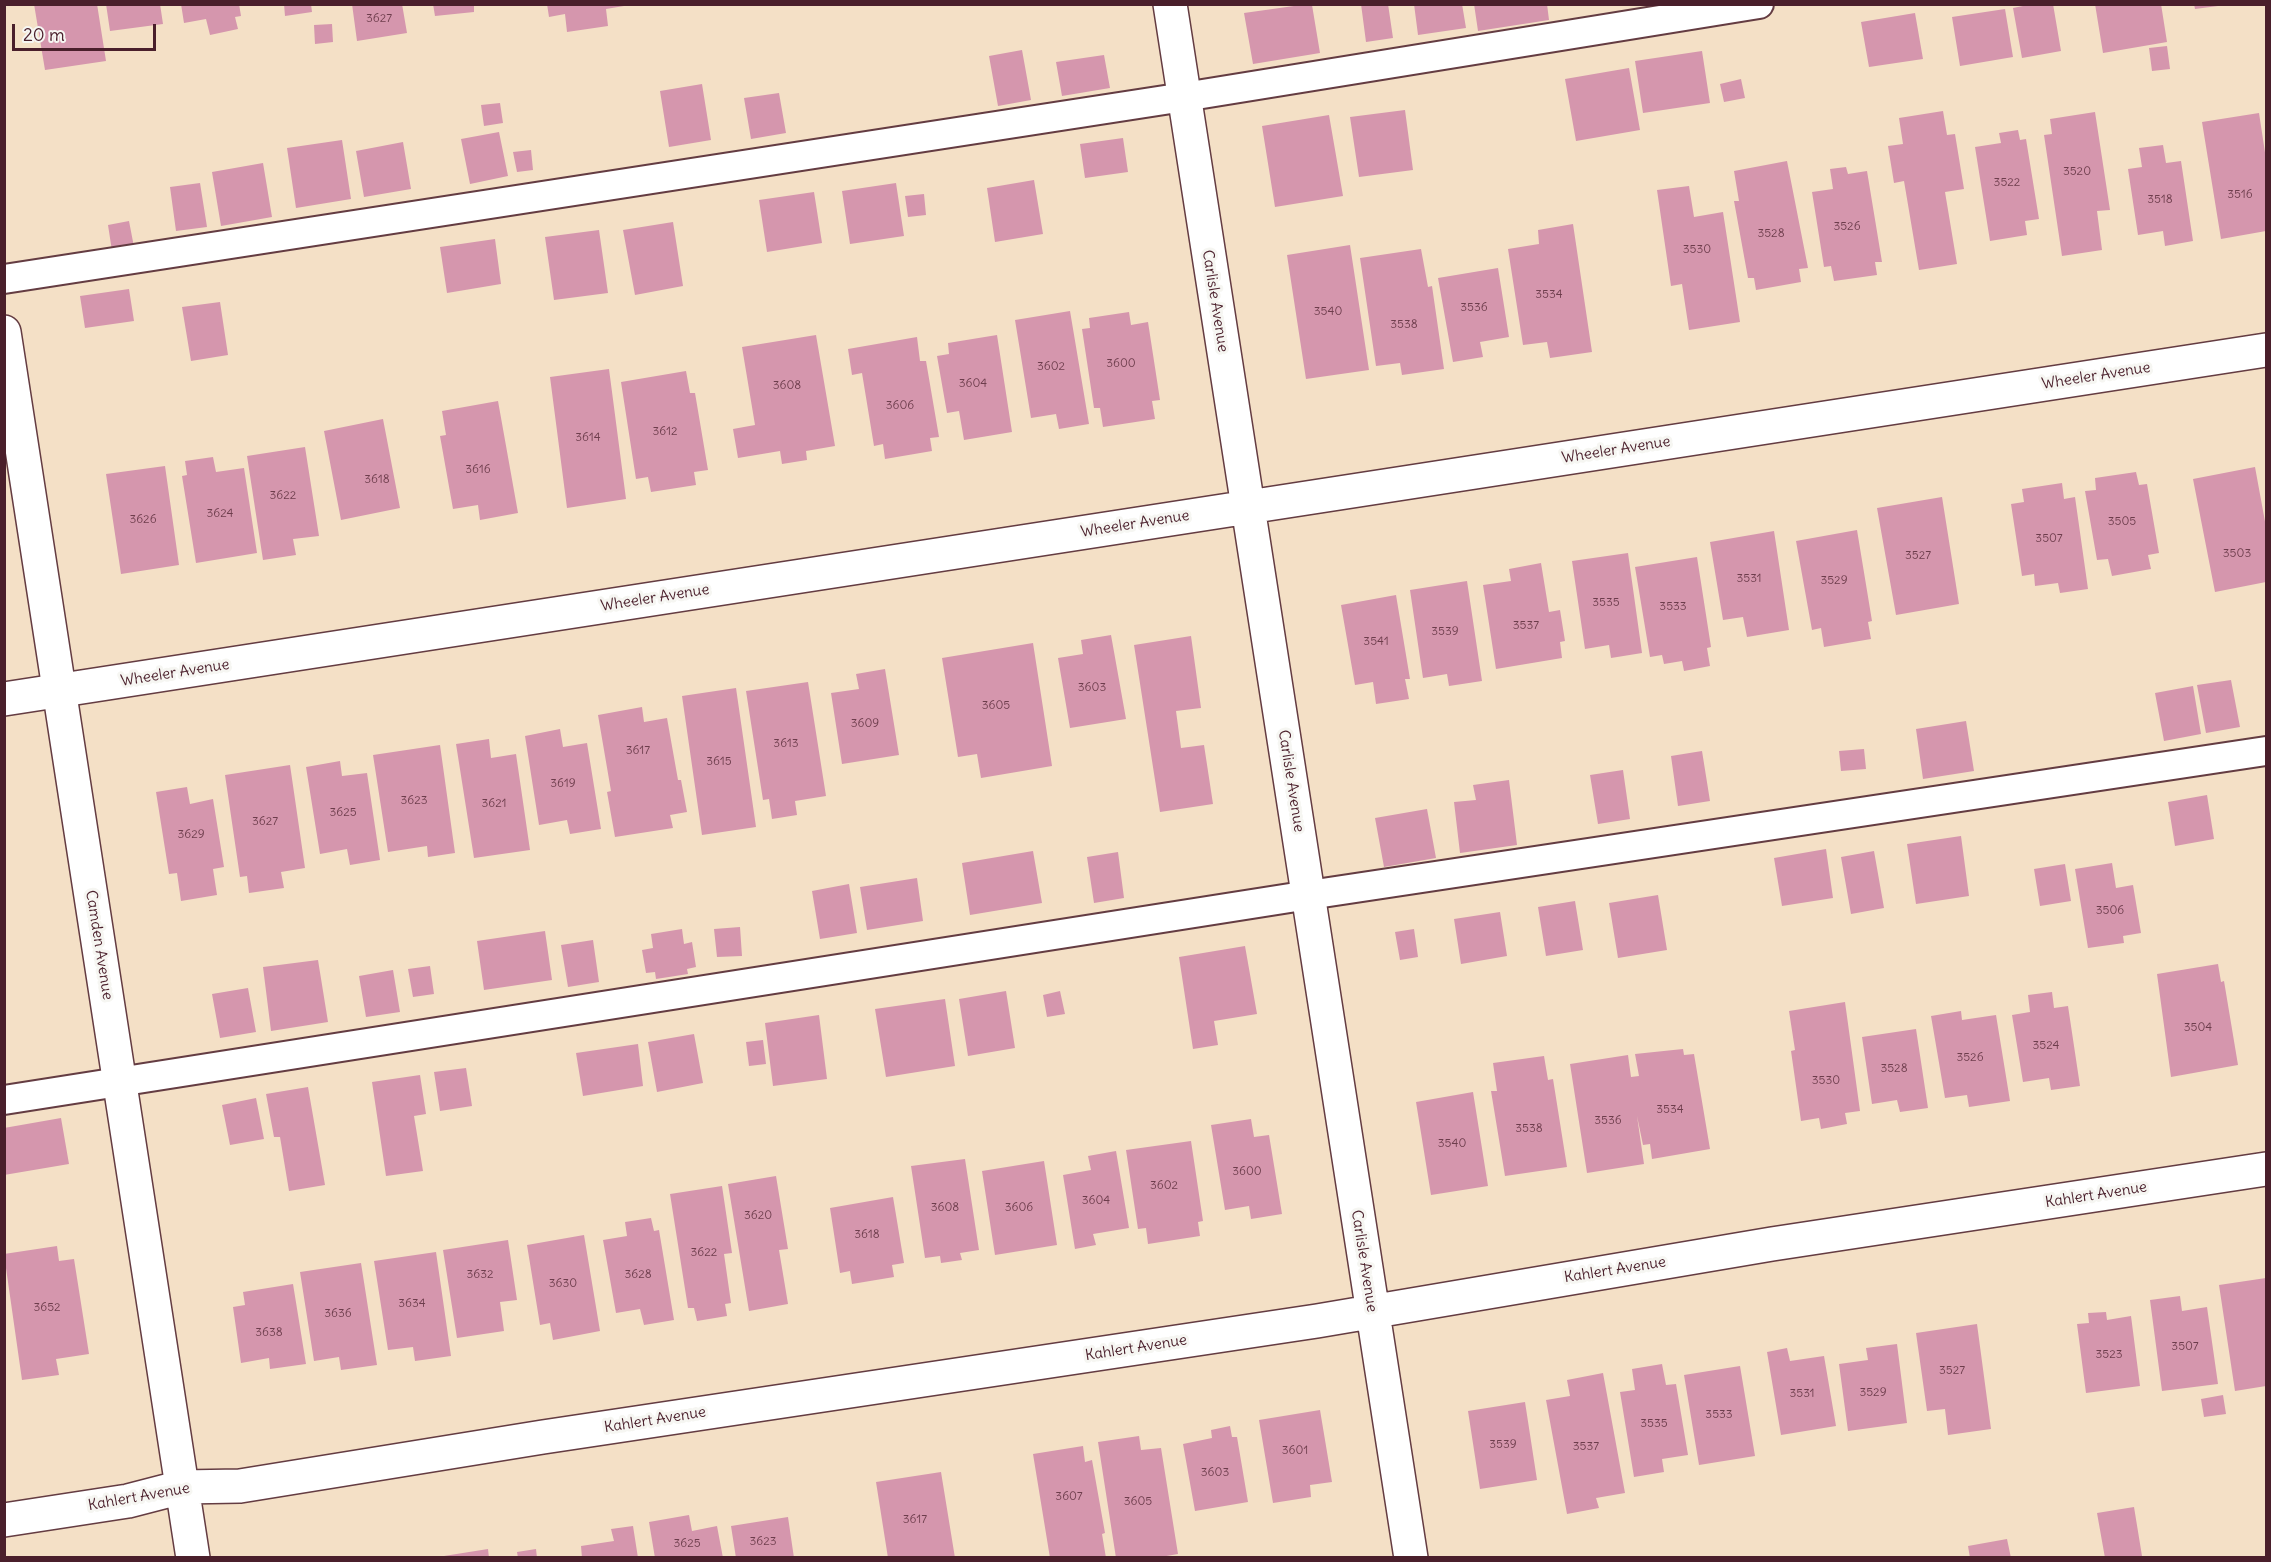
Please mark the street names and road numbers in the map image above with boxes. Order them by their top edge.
street label: Carlisle Avenue [1198,249,1232,353]
street label: Wheeler Avenue [2040,359,2152,393]
street label: Wheeler Avenue [1560,433,1672,467]
street label: Wheeler Avenue [1079,507,1191,541]
street label: Wheeler Avenue [599,581,711,615]
street label: Wheeler Avenue [119,656,231,690]
street label: Carlisle Avenue [1274,729,1308,833]
street label: Camden Avenue [81,889,117,1001]
street label: Kahlert Avenue [2044,1178,2148,1212]
street label: Carlisle Avenue [1347,1209,1381,1313]
street label: Kahlert Avenue [1563,1253,1667,1287]
street label: Kahlert Avenue [1084,1331,1188,1365]
street label: Kahlert Avenue [603,1403,707,1437]
street label: Kahlert Avenue [87,1479,191,1515]

